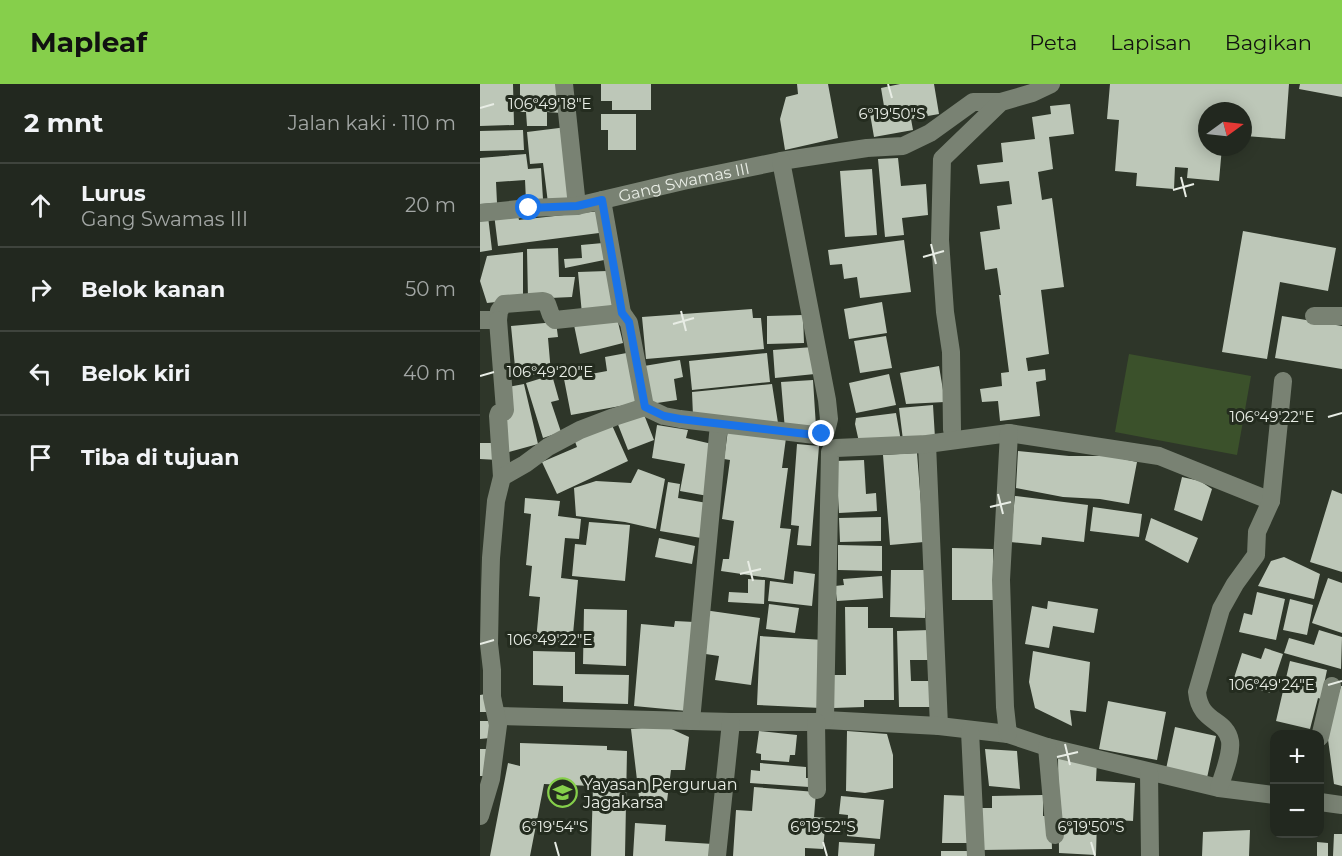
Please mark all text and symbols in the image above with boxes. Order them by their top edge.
text: Mapleaf [30,25,147,59]
text: Peta [1029,30,1077,55]
text: Lapisan [1110,30,1192,55]
text: Bagikan [1225,30,1312,55]
text: 106°49'18"E [508,94,592,113]
north arrow [1198,102,1252,156]
text: 6°19'50"S [859,104,925,123]
text: 2 mnt [24,107,103,139]
text: Jalan kaki · 110 m [288,111,456,135]
street label: Gang Swamas III [617,158,751,205]
text: Lurus [81,180,146,207]
icon: ahead [24,189,57,222]
text: 20 m [405,193,456,217]
route start [515,194,541,220]
text: Gang Swamas III [81,207,248,231]
icon: right [24,273,57,306]
text: Belok kanan [81,276,225,303]
text: 50 m [405,277,456,301]
icon: left [24,357,57,390]
text: Belok kiri [81,360,190,387]
text: 40 m [403,361,456,385]
text: 106°49'20"E [507,362,593,381]
text: 106°49'22"E [1230,407,1314,426]
route end [808,420,834,446]
icon: arrive [24,441,57,474]
text: Tiba di tujuan [81,444,239,471]
text: 106°49'22"E [508,630,592,649]
text: 106°49'24"E [1229,675,1315,694]
map controls [1270,730,1324,838]
button: + [1270,730,1324,784]
place label: Yayasan Perguruan Jagakarsa [582,775,738,812]
school or university icon: Yayasan Perguruan Jagakarsa [546,777,578,809]
button: − [1270,784,1324,838]
text: 6°19'54"S [522,817,588,836]
text: 6°19'52"S [790,817,856,836]
text: 6°19'50"S [1058,817,1124,836]

